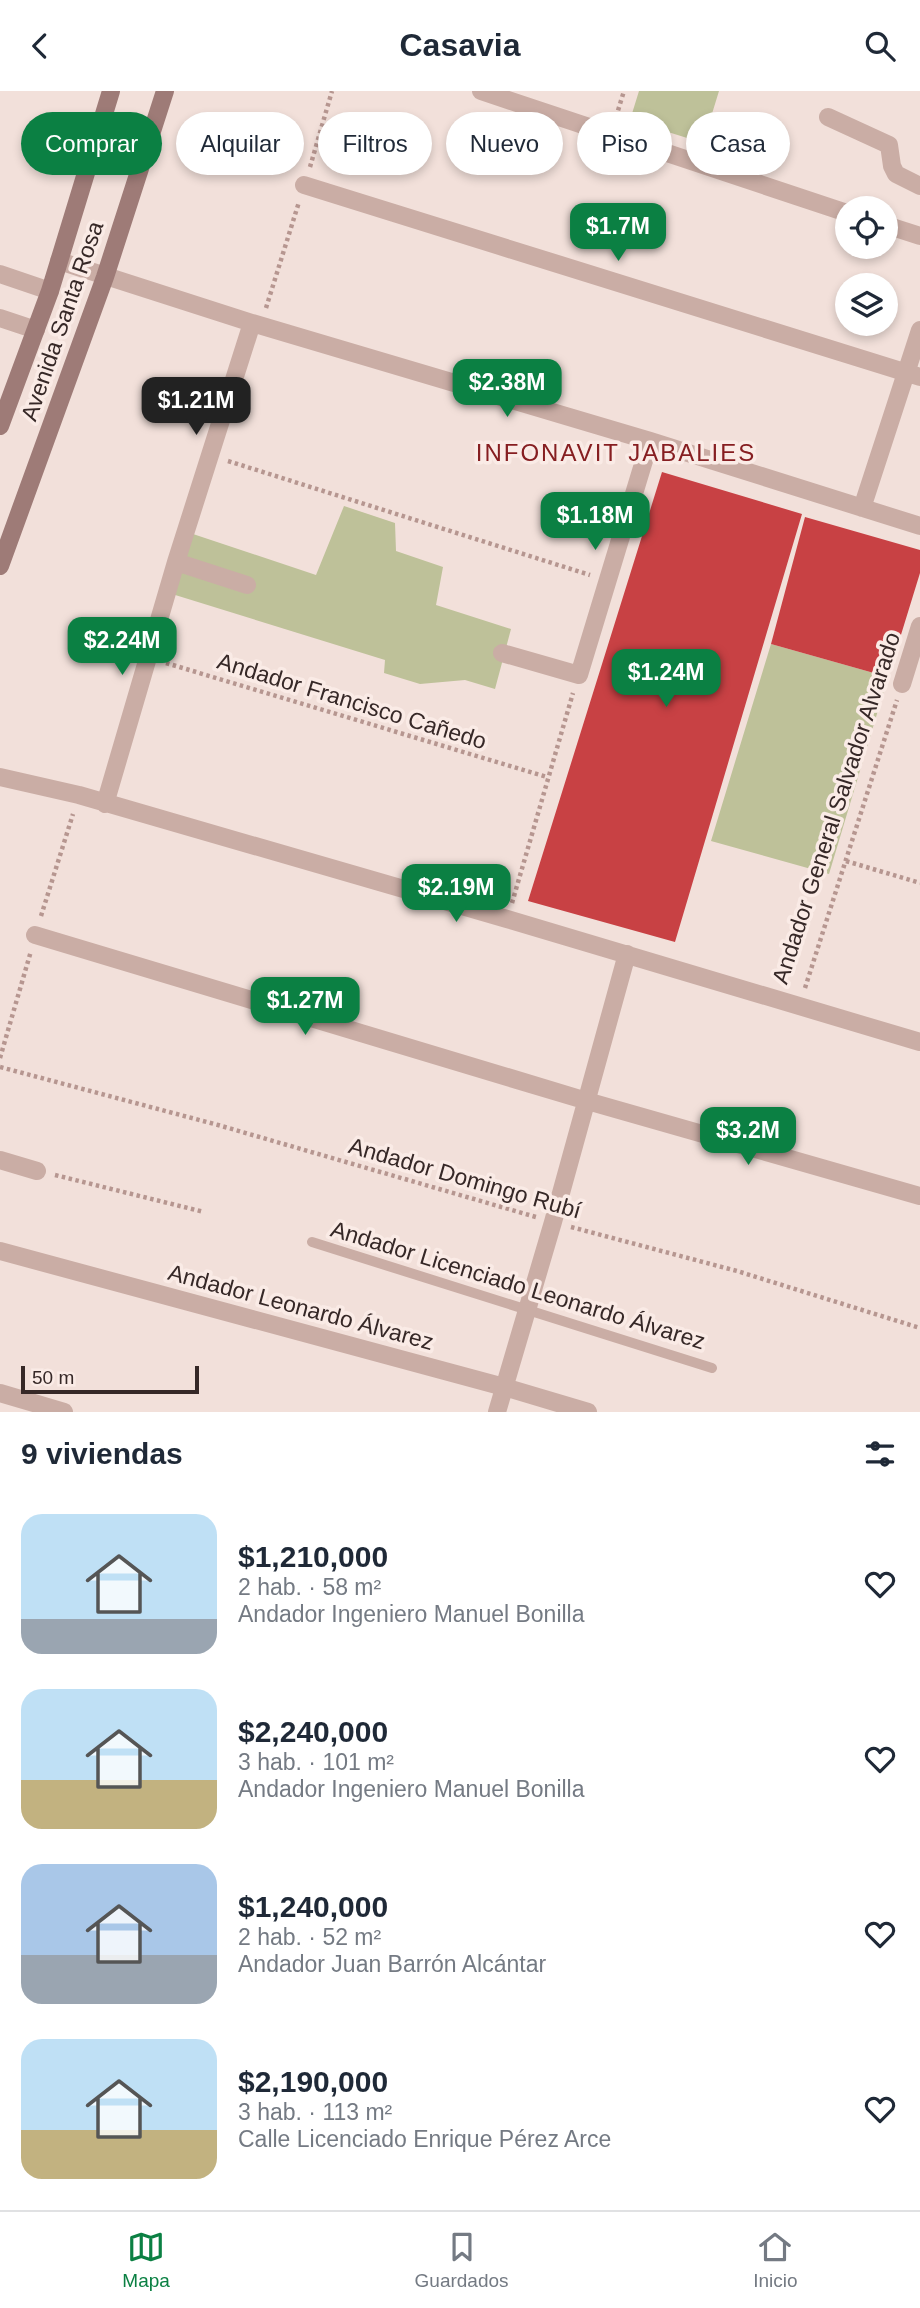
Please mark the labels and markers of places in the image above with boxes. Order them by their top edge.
pin: $1.7M [569,204,667,263]
pin: $2.38M [450,359,564,419]
pin: $1.21M [139,377,253,437]
pin: $1.18M [538,493,652,552]
pin: $2.24M [65,617,179,677]
pin: $1.24M [609,649,723,709]
pin: $2.19M [399,865,513,924]
pin: $1.27M [248,977,362,1037]
pin: $3.2M [699,1107,797,1167]

